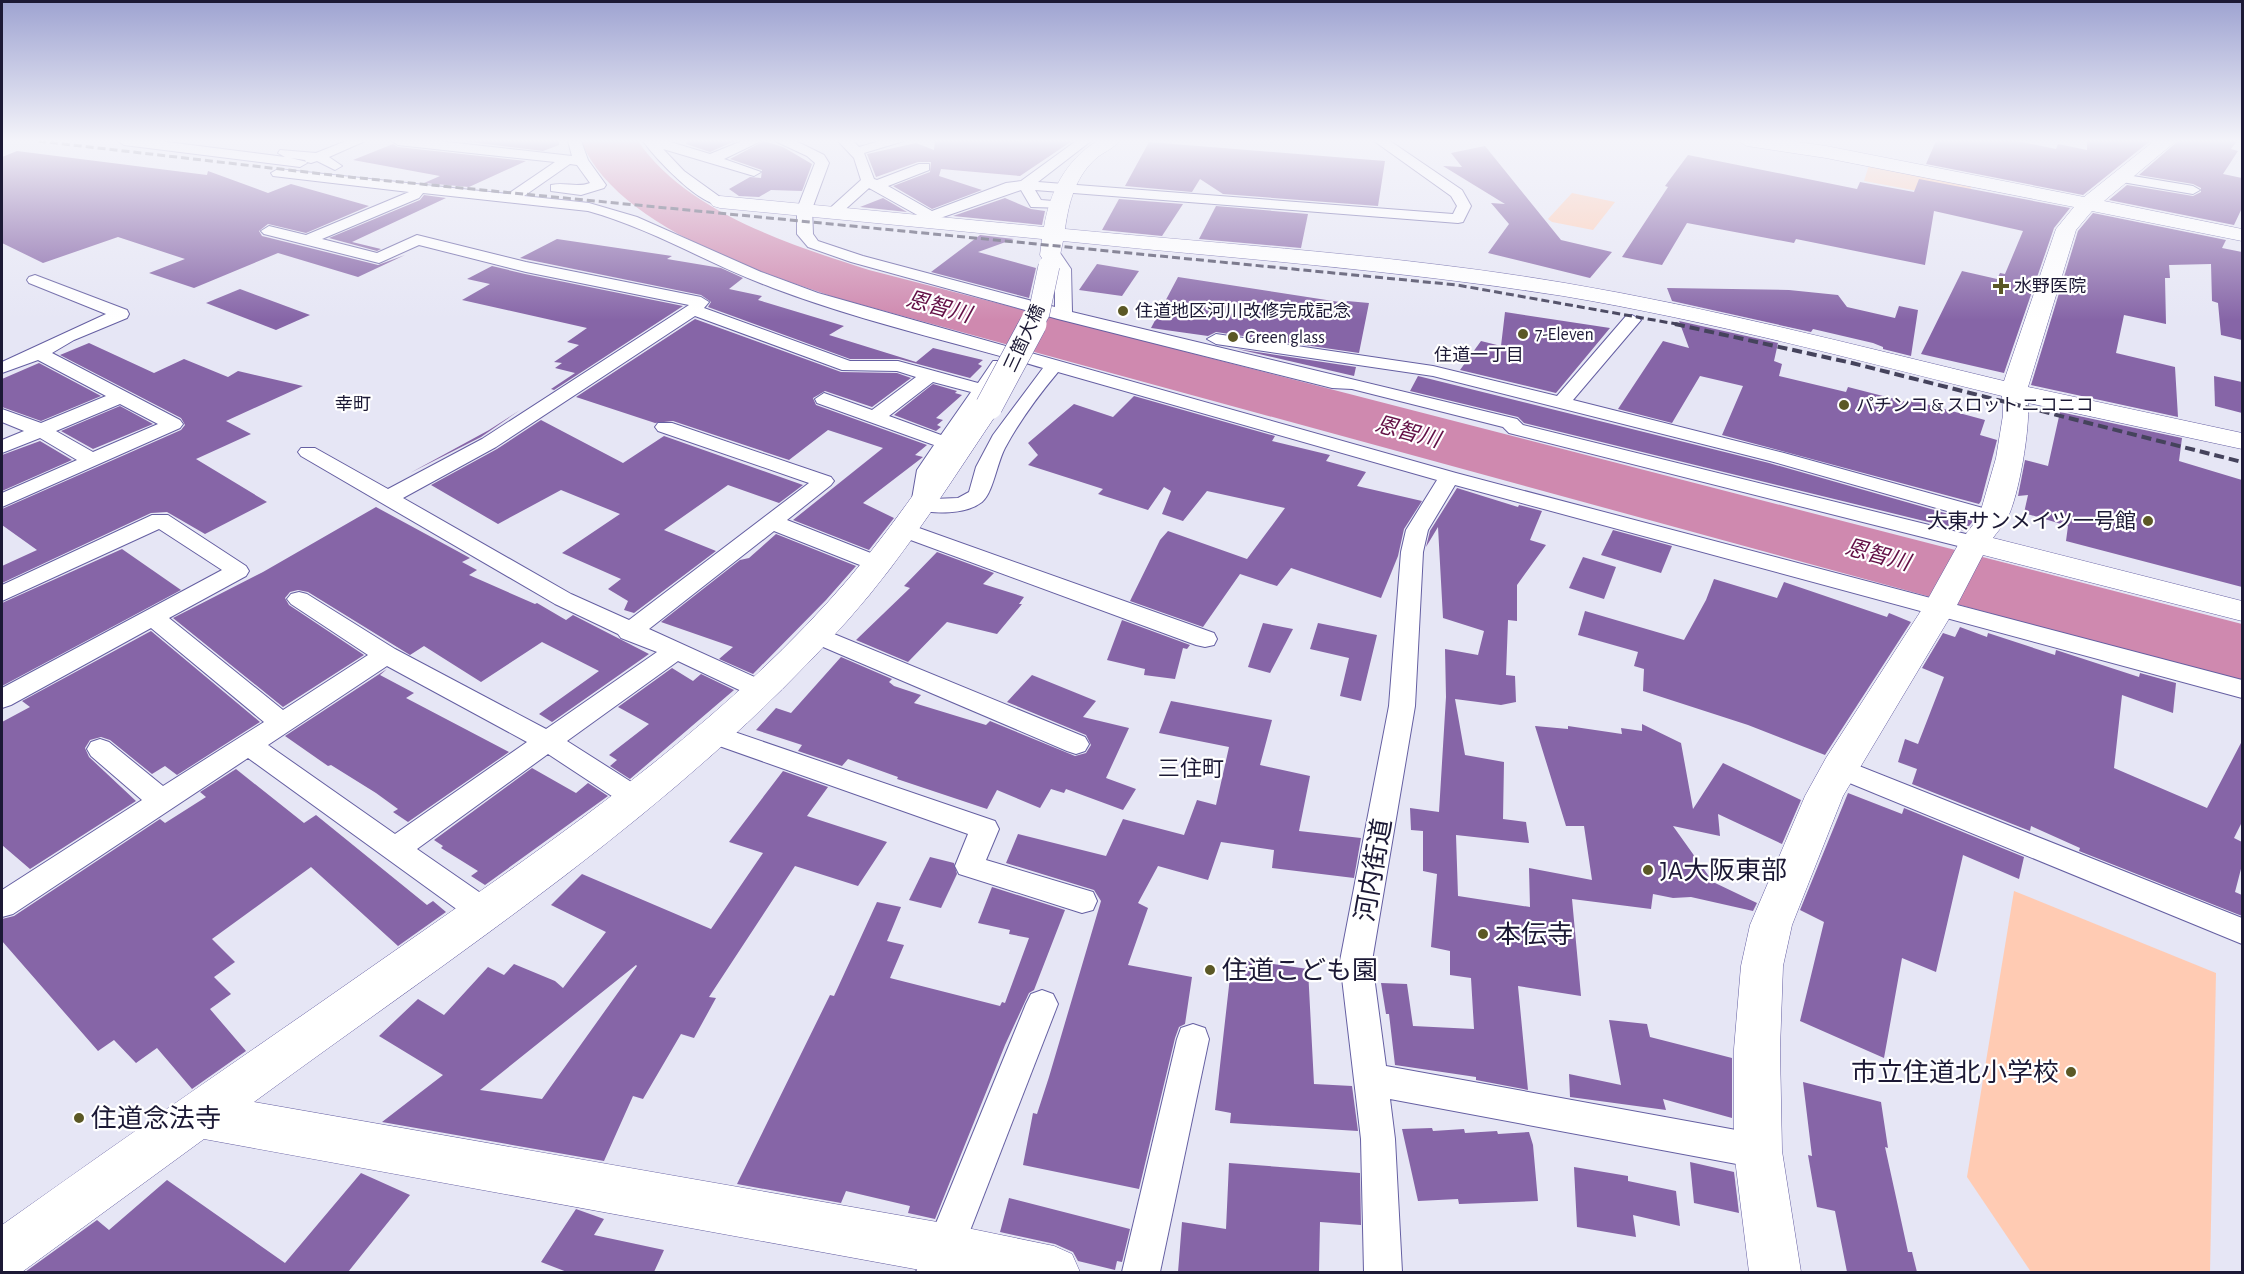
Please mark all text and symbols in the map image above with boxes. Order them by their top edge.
marker: 水野医院 [1992,277,2010,295]
place label: 水野医院 [2014,277,2086,296]
water label: 恩智川 [904,287,976,327]
place label: 住道地区河川改修完成記念 [1135,301,1351,321]
street label: 三箇大橋 [1001,302,1048,375]
marker: 住道地区河川改修完成記念 [1116,304,1130,318]
place label: 7-Eleven [1535,326,1594,344]
marker: 7-Eleven [1516,327,1530,341]
place label: Green glass [1245,329,1325,347]
marker: Green glass [1226,330,1240,344]
district label: 住道一丁目 [1434,345,1524,365]
district label: 幸町 [335,395,371,414]
place label: パチンコ & スロット ニコニコ [1856,397,2093,415]
marker: パチンコ & スロット ニコニコ [1837,398,1851,412]
water label: 恩智川 [1373,412,1445,452]
place label: 大東サンメイツ一号館 [1927,510,2136,532]
marker: 大東サンメイツ一号館 [2141,514,2155,528]
water label: 恩智川 [1843,535,1915,575]
district label: 三住町 [1158,757,1224,780]
street label: 河内街道 [1351,817,1396,924]
place label: JA大阪東部 [1660,857,1787,884]
marker: JA大阪東部 [1641,863,1655,877]
place label: 本伝寺 [1495,921,1573,948]
marker: 本伝寺 [1476,927,1490,941]
place label: 住道こども園 [1222,957,1378,984]
marker: 住道こども園 [1203,963,1217,977]
place label: 市立住道北小学校 [1851,1058,2059,1086]
marker: 市立住道北小学校 [2064,1065,2078,1079]
place label: 住道念法寺 [91,1104,221,1132]
marker: 住道念法寺 [72,1111,86,1125]

